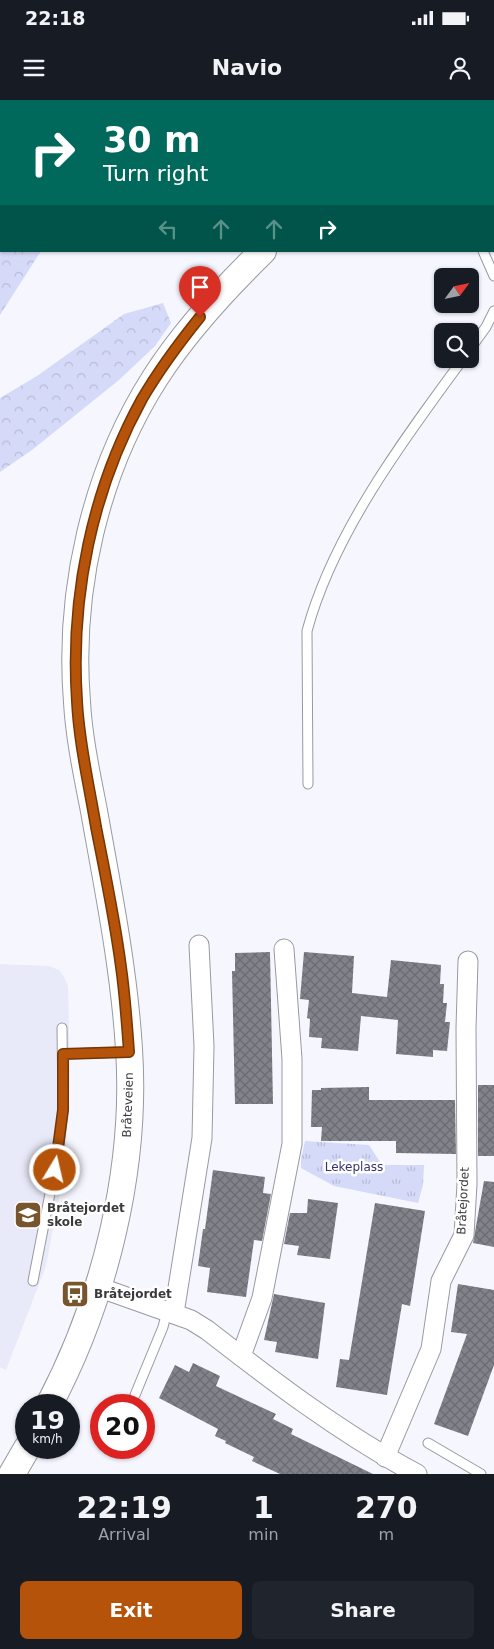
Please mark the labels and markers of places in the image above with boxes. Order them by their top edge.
pin [179,266,221,317]
school or university icon: Bråtejordet skole [13,1200,43,1230]
place label: Bråtejordet skole [47,1201,125,1229]
bus stop icon: Bråtejordet [60,1279,90,1309]
place label: Bråtejordet [94,1287,172,1301]

